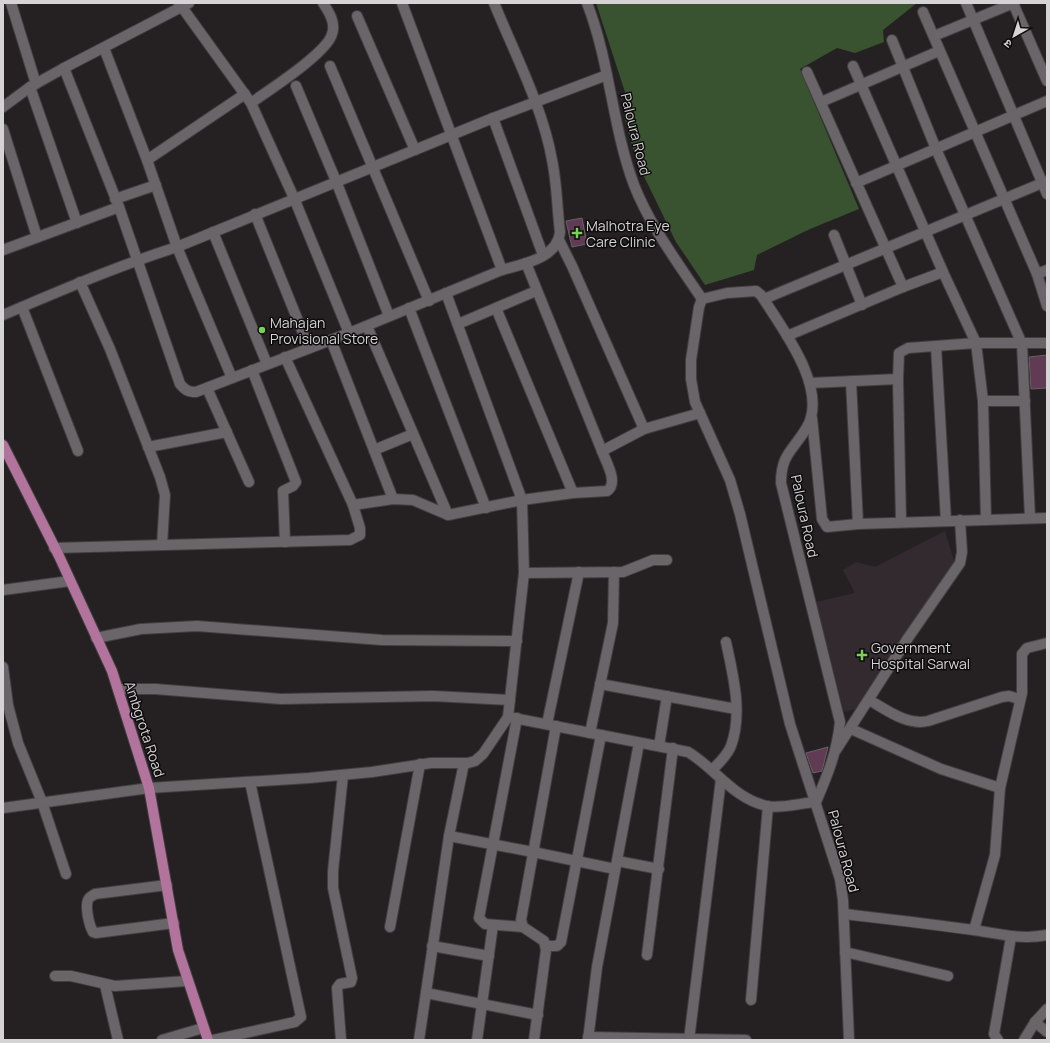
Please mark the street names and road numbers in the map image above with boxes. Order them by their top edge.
street label: Paloura Road [617,91,655,177]
street label: Paloura Road [787,473,823,559]
street label: Ambgrota Road [121,679,169,779]
street label: Paloura Road [824,808,864,894]

